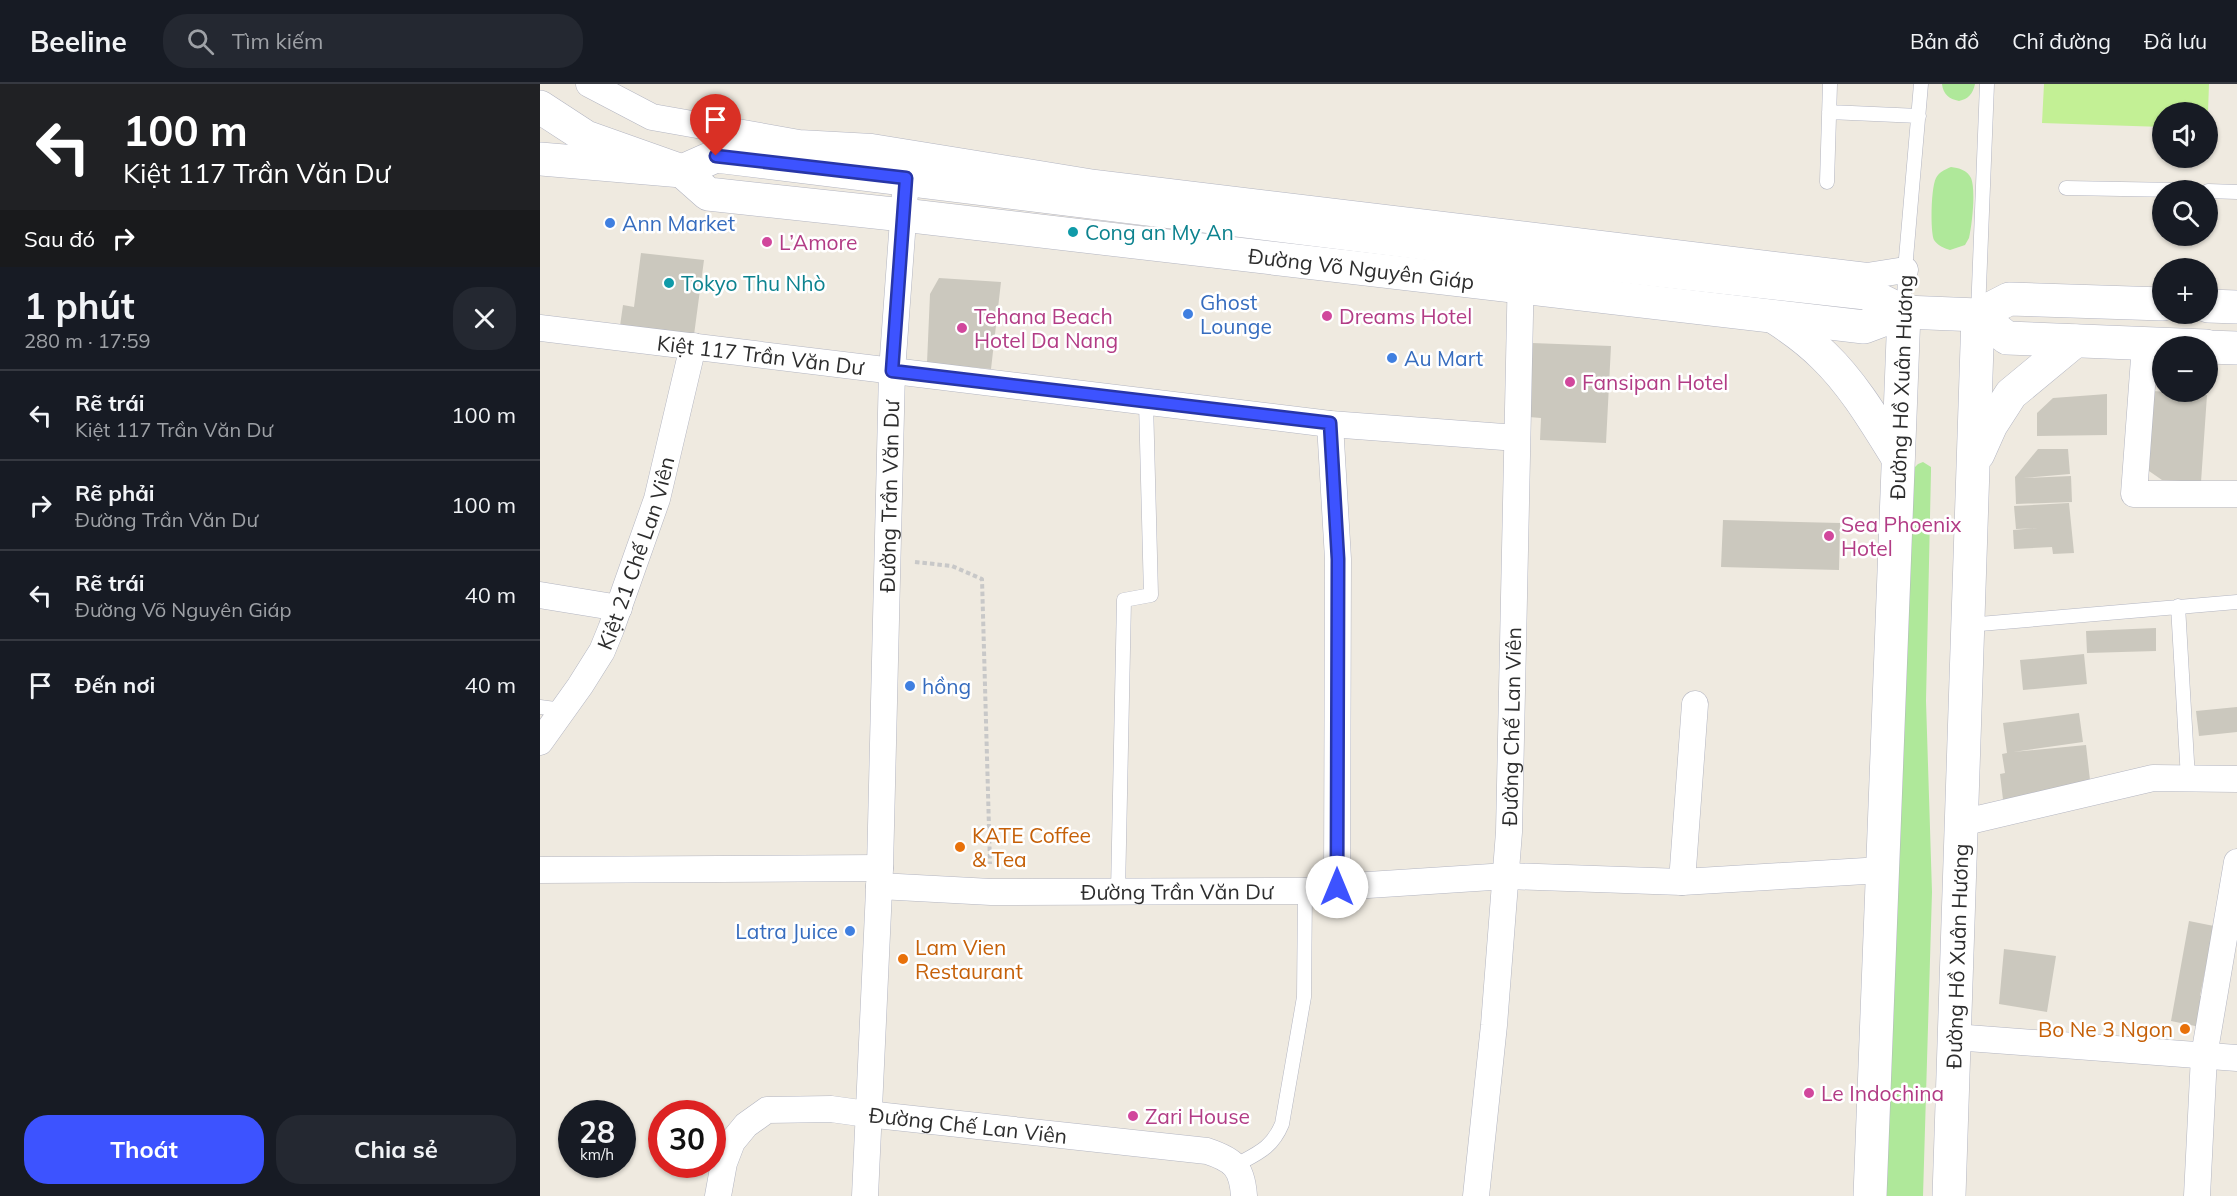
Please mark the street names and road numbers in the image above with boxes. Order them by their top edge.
street label: Đường Võ Nguyên Giáp [1247,242,1476,294]
street label: Đường Hồ Xuân Hương [1884,274,1918,500]
street label: Kiệt 117 Trần Văn Dư [656,329,866,380]
street label: Đường Trần Văn Dư [874,399,904,593]
street label: Kiệt 21 Chế Lan Viên [591,454,680,653]
street label: Đường Chế Lan Viên [1496,627,1526,826]
street label: Đường Hồ Xuân Hương [1940,843,1974,1069]
street label: Đường Trần Văn Dư [1081,878,1274,905]
street label: Đường Chế Lan Viên [868,1101,1069,1149]

